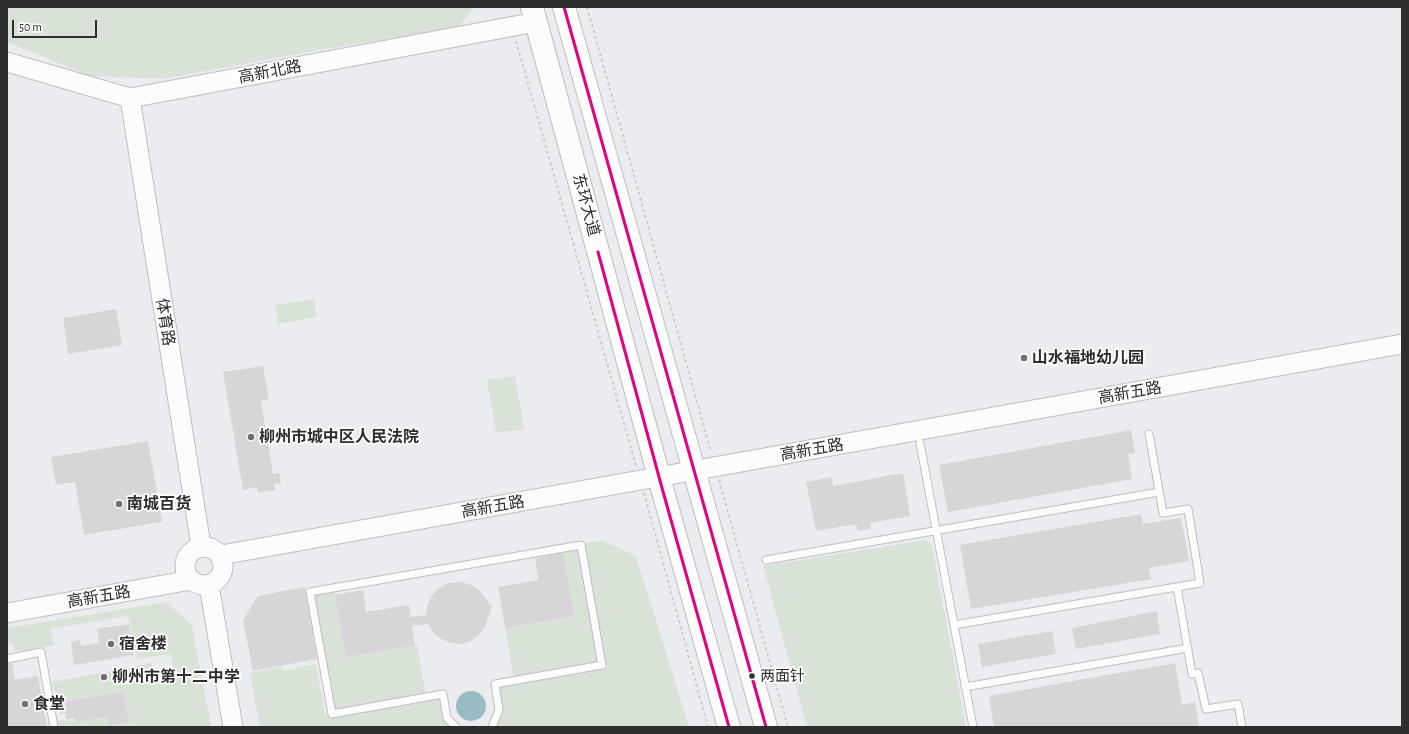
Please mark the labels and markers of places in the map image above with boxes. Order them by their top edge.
place label: 山水福地幼儿园 [1032,348,1144,368]
marker: 山水福地幼儿园 [1019,353,1029,363]
place label: 柳州市城中区人民法院 [259,427,419,447]
marker: 柳州市城中区人民法院 [246,432,256,442]
place label: 南城百货 [127,494,191,514]
marker: 南城百货 [114,499,124,509]
place label: 宿舍楼 [119,634,167,654]
marker: 宿舍楼 [106,639,116,649]
place label: 柳州市第十二中学 [112,667,240,687]
place label: 两面针 [760,667,805,685]
marker: 两面针 [747,671,757,681]
marker: 柳州市第十二中学 [99,672,109,682]
place label: 食堂 [33,694,65,714]
marker: 食堂 [20,699,30,709]

